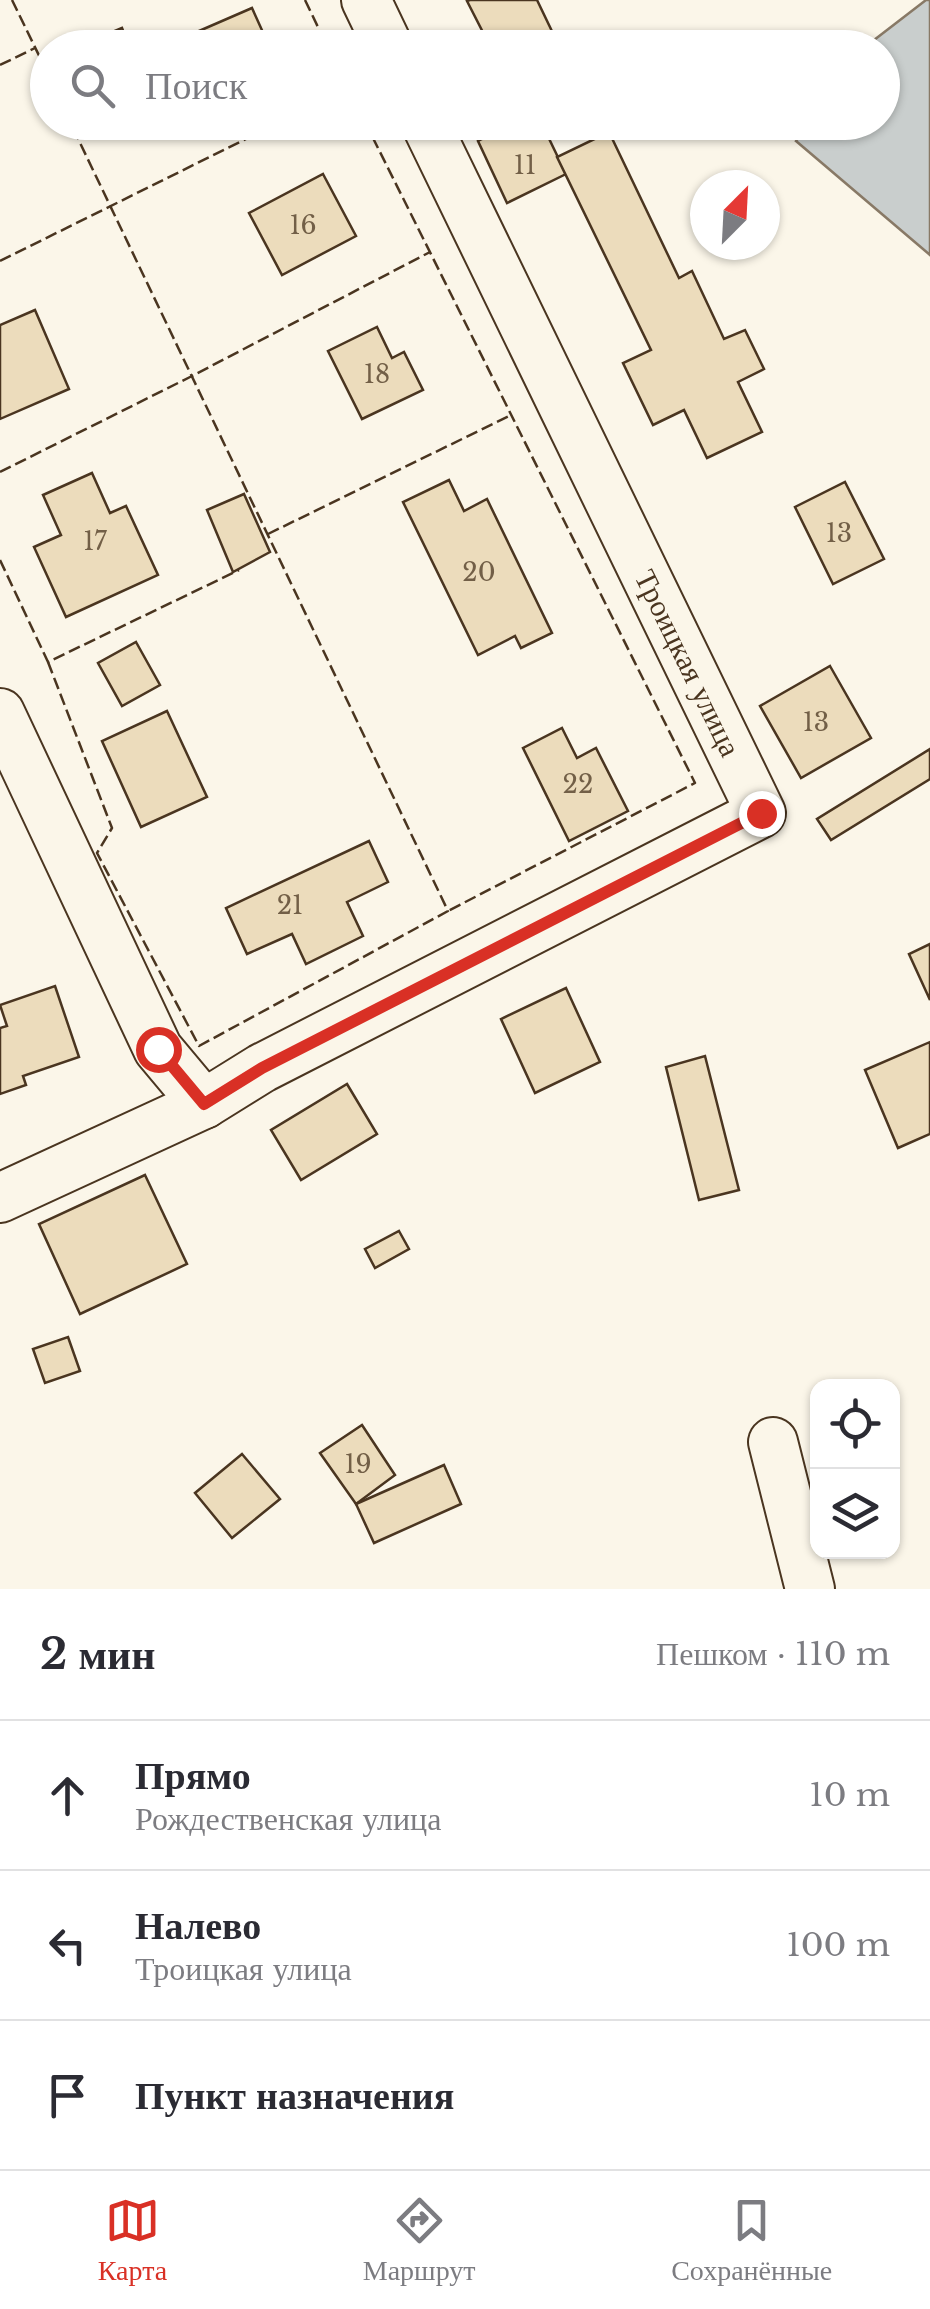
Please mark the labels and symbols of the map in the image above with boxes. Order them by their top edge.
house number: 11 [514,150,536,181]
north arrow [690,170,780,260]
house number: 16 [289,210,317,241]
house number: 18 [364,359,390,390]
house number: 13 [826,518,852,549]
house number: 17 [83,526,107,557]
house number: 20 [462,557,496,588]
street label: Троицкая улица [627,564,749,762]
house number: 13 [803,707,829,738]
house number: 22 [563,769,593,800]
route end [739,791,785,837]
house number: 21 [277,890,303,921]
route start [136,1027,182,1073]
house number: 19 [344,1449,372,1480]

